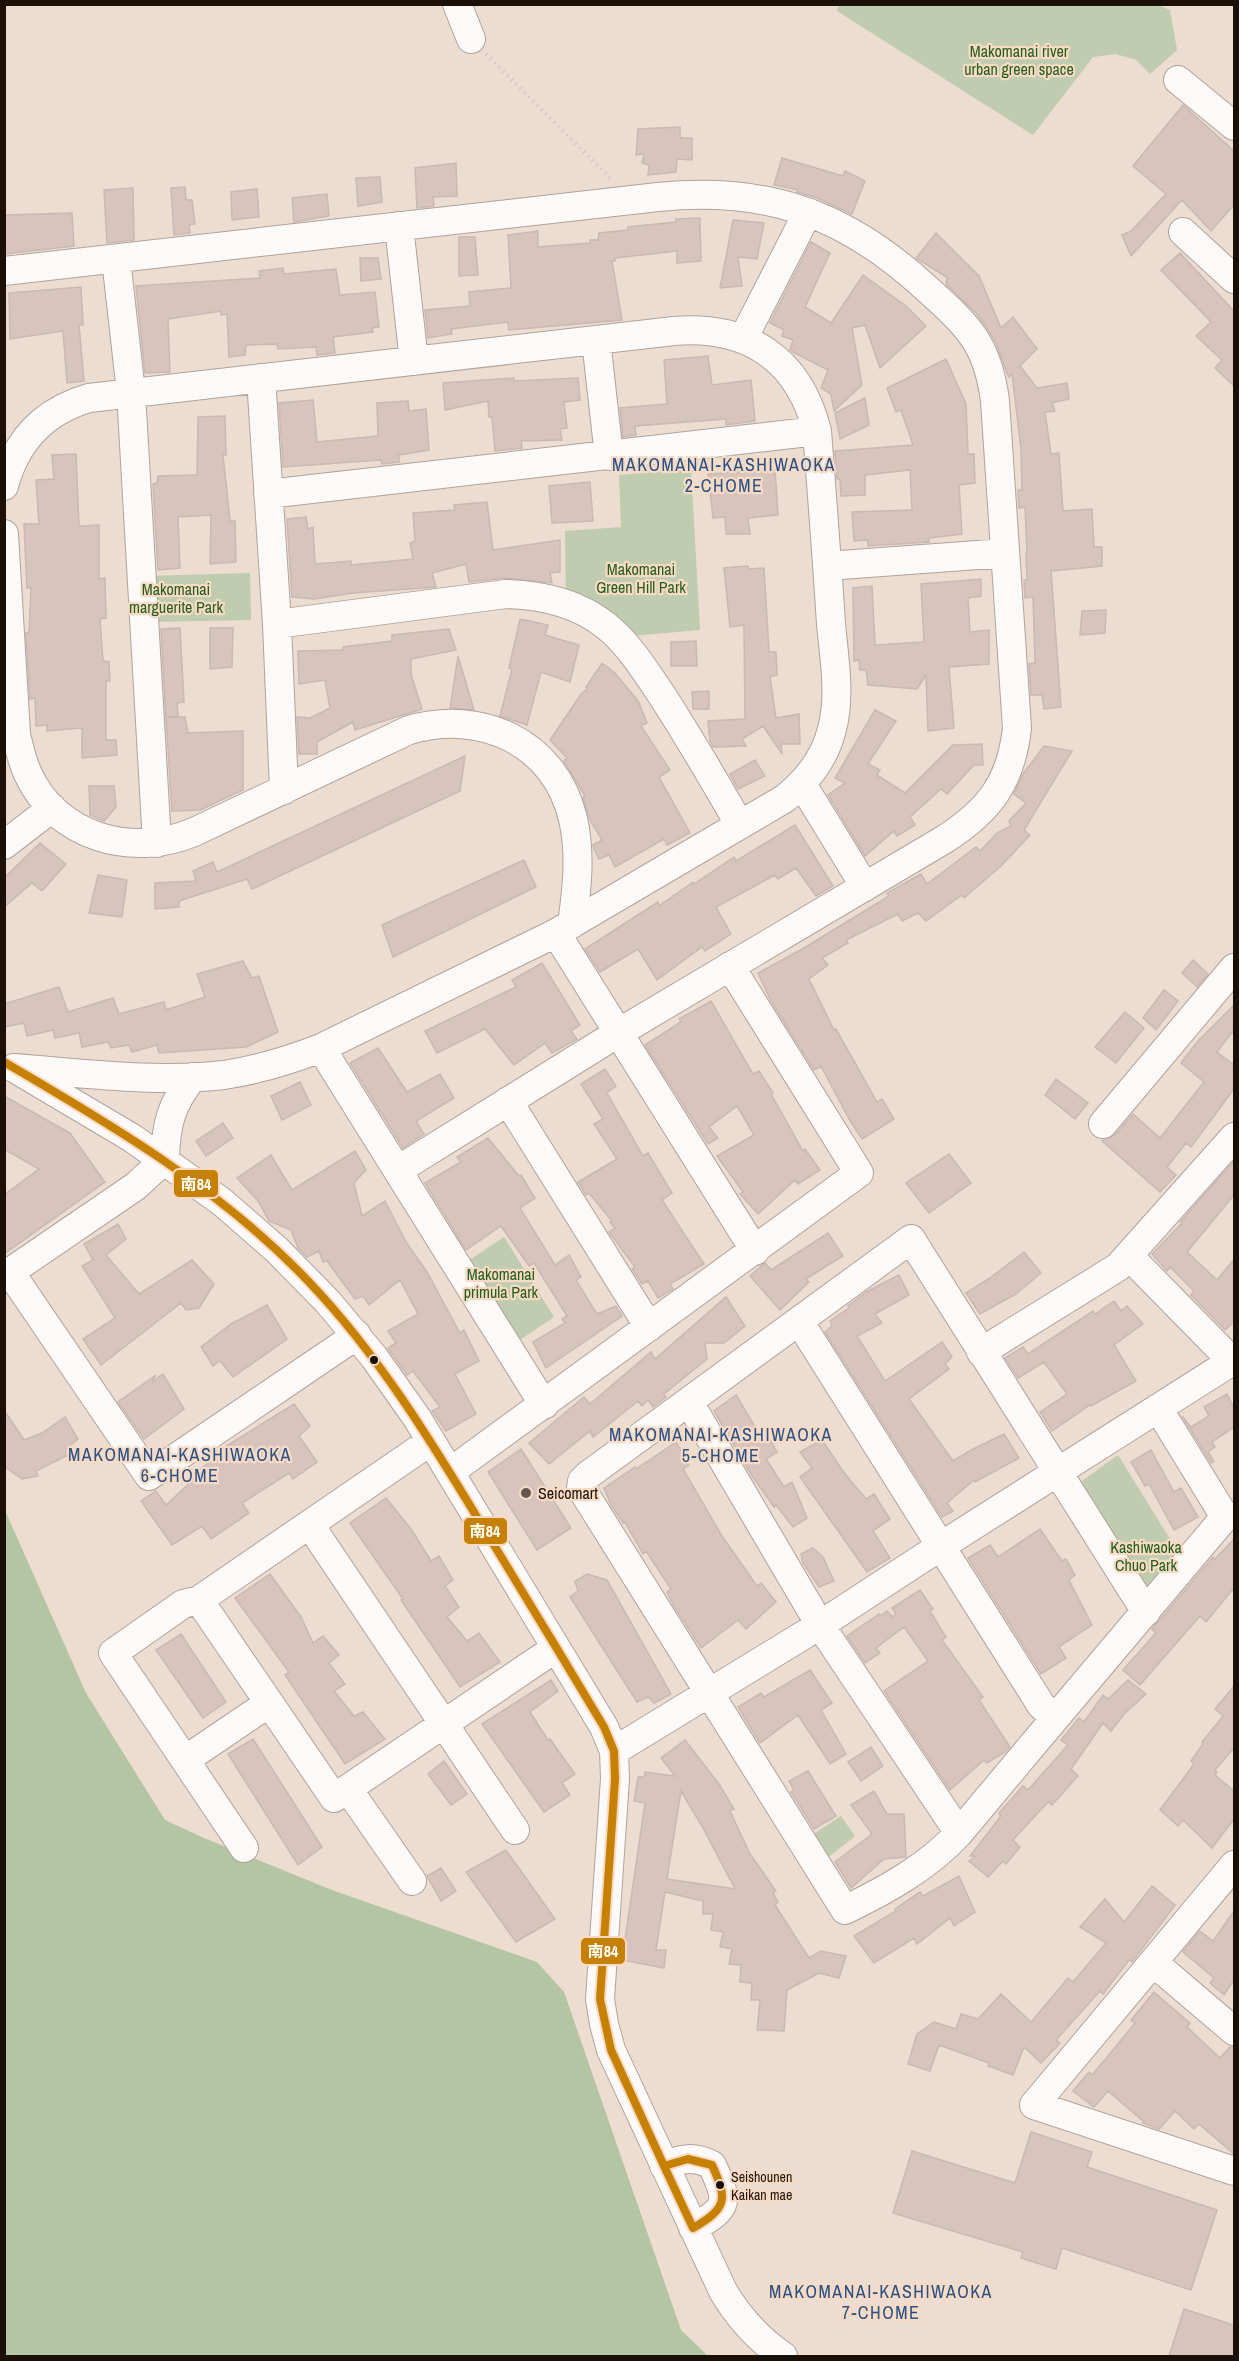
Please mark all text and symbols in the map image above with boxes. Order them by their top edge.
park label: Makomanai river urban green space [964,40,1074,80]
district label: MAKOMANAI-KASHIWAOKA 2-CHOME [612,452,836,498]
park label: Makomanai Green Hill Park [596,558,686,598]
park label: Makomanai marguerite Park [129,578,223,618]
line badge: 南84 [173,1169,219,1198]
text: 南84 [181,1173,212,1195]
park label: Makomanai primula Park [464,1263,539,1303]
unlabelled marker [368,1354,380,1366]
district label: MAKOMANAI-KASHIWAOKA 5-CHOME [609,1422,833,1468]
district label: MAKOMANAI-KASHIWAOKA 6-CHOME [68,1442,292,1488]
place label: Seicomart [538,1482,598,1504]
marker: Seicomart [519,1486,533,1500]
line badge: 南84 [463,1517,508,1545]
text: 南84 [470,1520,501,1542]
park label: Kashiwaoka Chuo Park [1110,1536,1182,1576]
line badge: 南84 [580,1937,626,1965]
text: 南84 [588,1940,619,1962]
place label: Seishounen Kaikan mae [731,2168,792,2204]
marker: Seishounen Kaikan mae [714,2179,726,2191]
district label: MAKOMANAI-KASHIWAOKA 7-CHOME [769,2279,993,2325]

